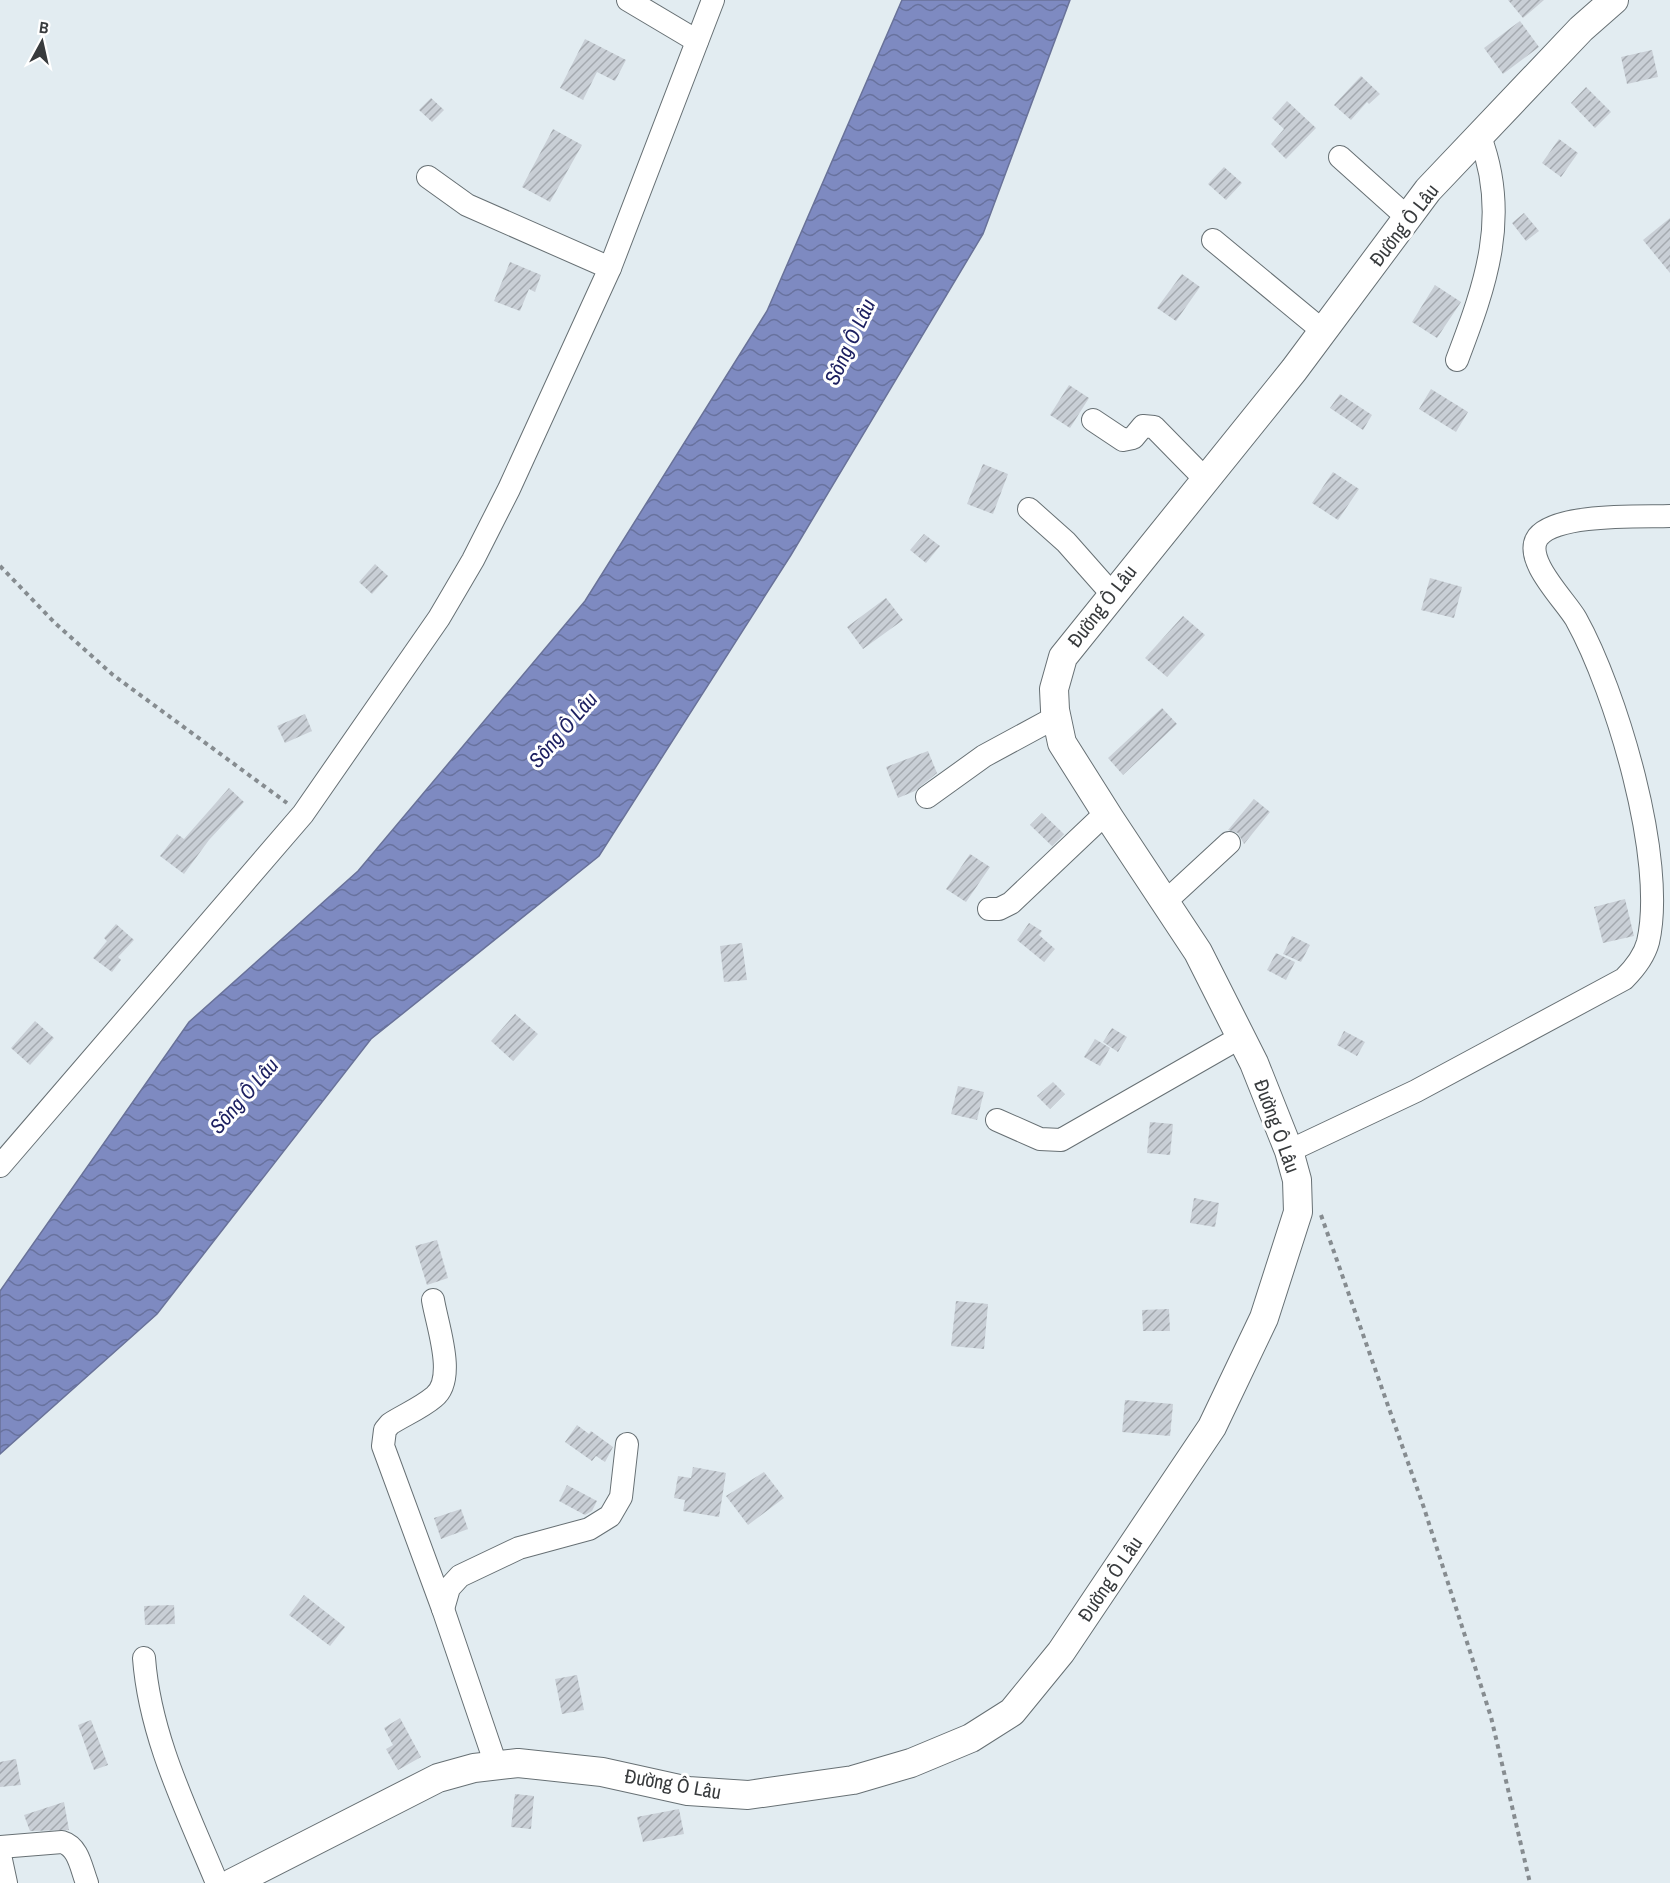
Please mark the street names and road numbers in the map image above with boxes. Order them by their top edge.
street label: Đường Ô Lâu [1363,178,1444,271]
street label: Đường Ô Lâu [1061,559,1142,652]
street label: Đường Ô Lâu [1248,1075,1307,1176]
street label: Đường Ô Lâu [1071,1531,1148,1627]
street label: Đường Ô Lâu [623,1762,723,1805]

